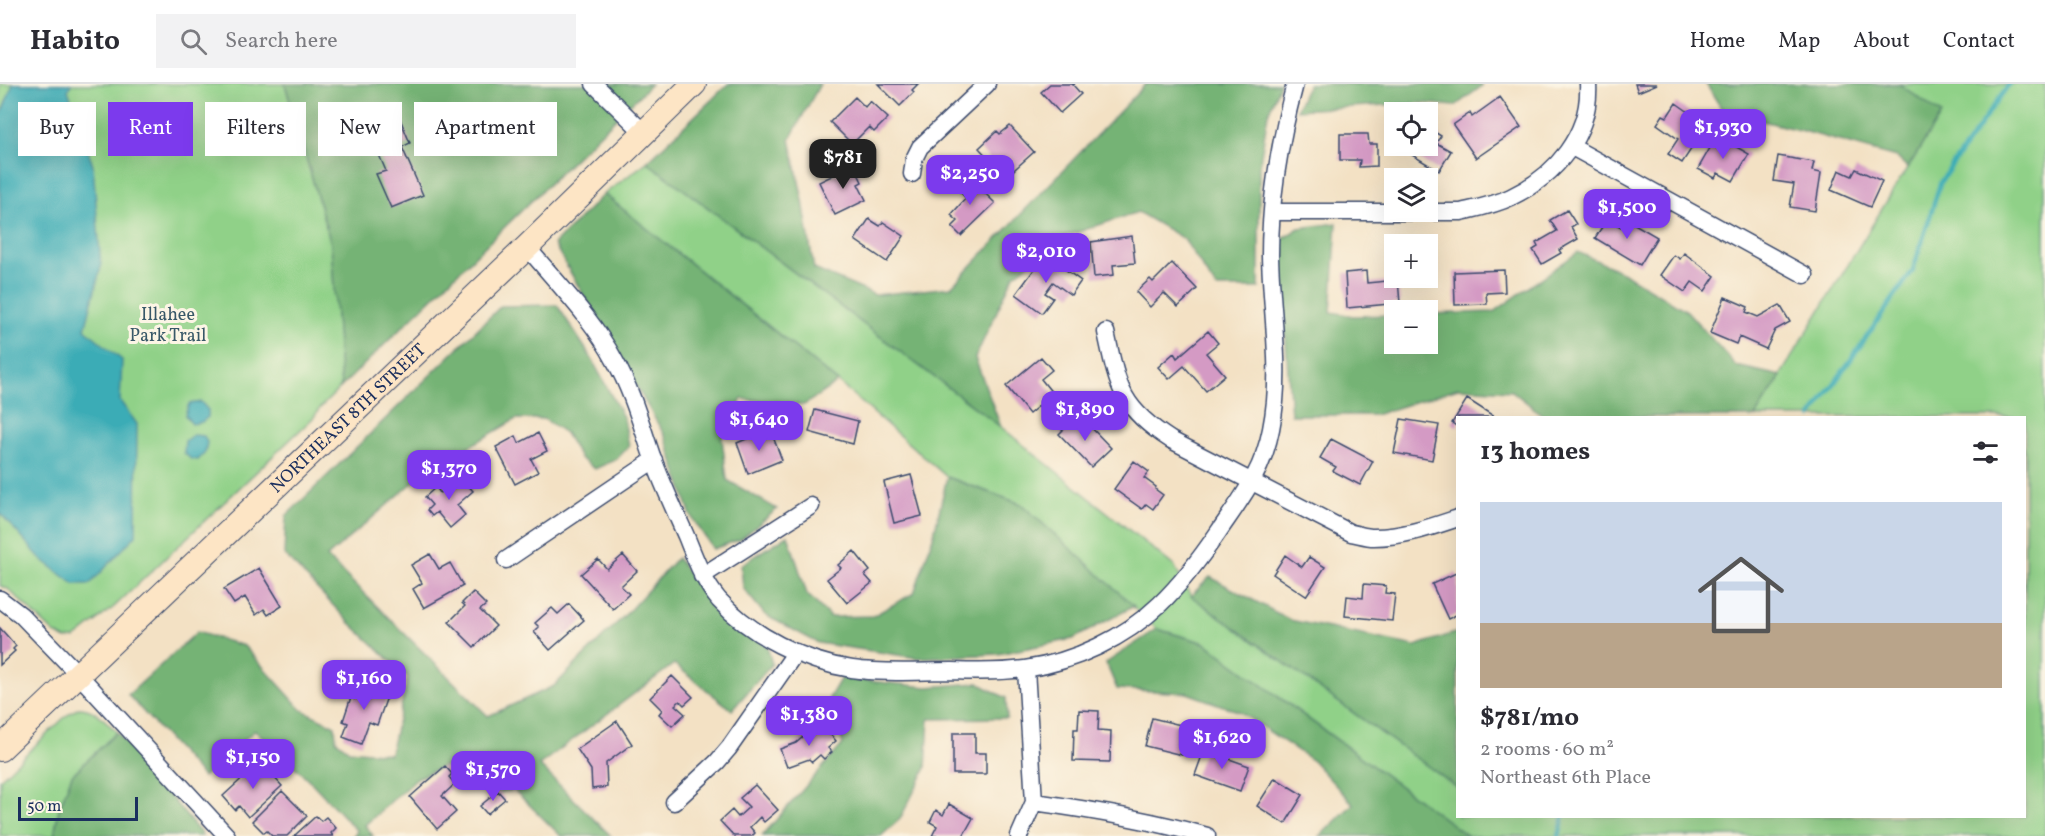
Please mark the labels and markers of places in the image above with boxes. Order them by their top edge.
pin: $1,930 [1674,109,1772,160]
pin: $781 [807,139,879,190]
pin: $2,250 [921,155,1019,206]
pin: $1,500 [1578,189,1676,240]
pin: $2,010 [997,233,1095,284]
pin: $1,890 [1036,391,1134,442]
pin: $1,640 [710,401,808,452]
pin: $1,370 [400,450,498,501]
pin: $1,160 [315,660,413,711]
pin: $1,380 [760,696,858,747]
pin: $1,620 [1173,719,1271,770]
pin: $1,150 [204,739,302,790]
pin: $1,570 [444,751,542,802]

